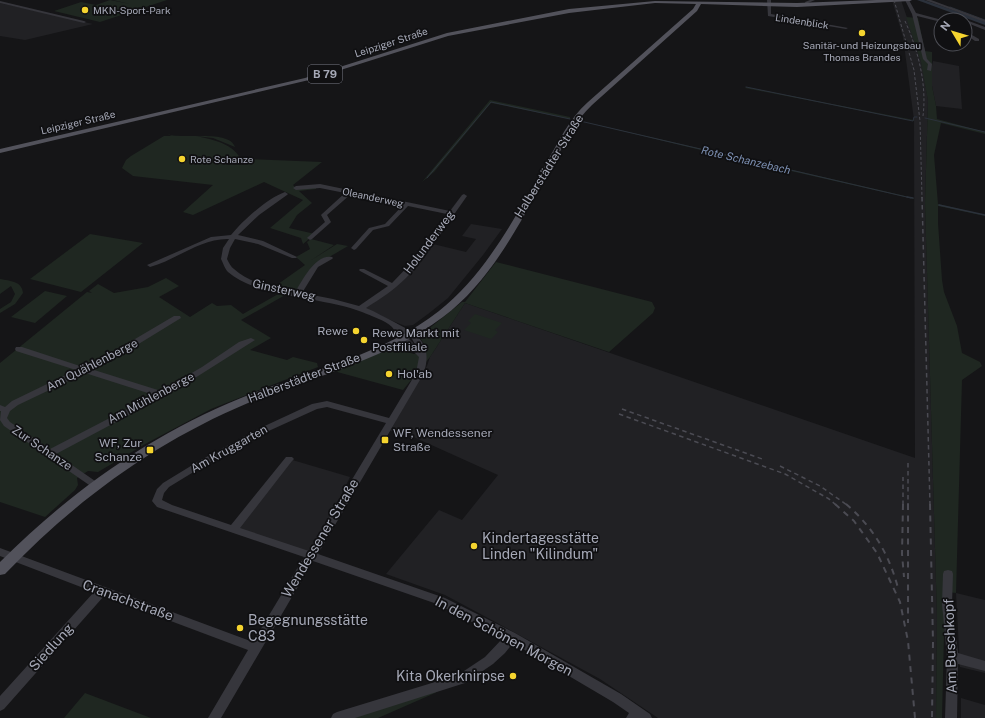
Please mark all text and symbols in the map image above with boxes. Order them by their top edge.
place label: MKN-Sport-Park [93,4,171,16]
marker: MKN-Sport-Park [80,5,90,15]
street label: Lindenblick [774,11,830,31]
north arrow [933,12,973,52]
text: N [938,19,952,33]
street label: Leipziger Straße [353,24,429,59]
marker: Sanitär- und Heizungsbau Thomas Brandes [857,28,867,38]
place label: Sanitär- und Heizungsbau Thomas Brandes [803,39,921,63]
road number: B 79 [308,65,342,83]
street label: Leipziger Straße [40,108,117,136]
street label: Halberstädter Straße [512,112,586,220]
water label: Rote Schanzebach [700,144,792,176]
place label: Rote Schanze [190,153,254,165]
marker: Rote Schanze [177,154,187,164]
street label: Oleanderweg [341,185,405,209]
street label: Holunderweg [401,208,457,276]
street label: Ginsterweg [251,276,317,304]
place label: Rewe [317,324,348,338]
marker: Rewe [351,326,361,336]
place label: Rewe Markt mit Postfiliale [372,326,460,354]
marker: Rewe Markt mit Postfiliale [359,335,369,345]
street label: Am Quählenberge [44,336,140,394]
street label: Halberstädter Straße [246,350,362,406]
place label: Hol'ab [397,367,432,381]
street label: Am Mühlenberge [105,369,197,427]
marker: Hol'ab [384,369,394,379]
street label: Am Kruggarten [188,422,270,476]
street label: Zur Schanze [9,423,75,473]
place label: WF, Wendessener Straße [393,426,493,454]
marker: WF, Wendessener Straße [380,435,390,445]
place label: WF, Zur Schanze [95,436,142,464]
marker: WF, Zur Schanze [145,445,155,455]
street label: Wendessener Straße [278,476,362,600]
place label: Kindertagesstätte Linden "Kilindum" [482,530,599,562]
marker: Kindertagesstätte Linden "Kilindum" [469,541,479,551]
street label: Cranachstraße [80,576,176,624]
street label: In den Schönen Morgen [433,593,575,679]
street label: Am Buschkopf [940,598,960,694]
place label: Begegnungsstätte C83 [248,612,368,644]
street label: Siedlung [26,620,77,674]
marker: Begegnungsstätte C83 [235,623,245,633]
place label: Kita Okerknirpse [396,668,505,684]
marker: Kita Okerknirpse [508,671,518,681]

